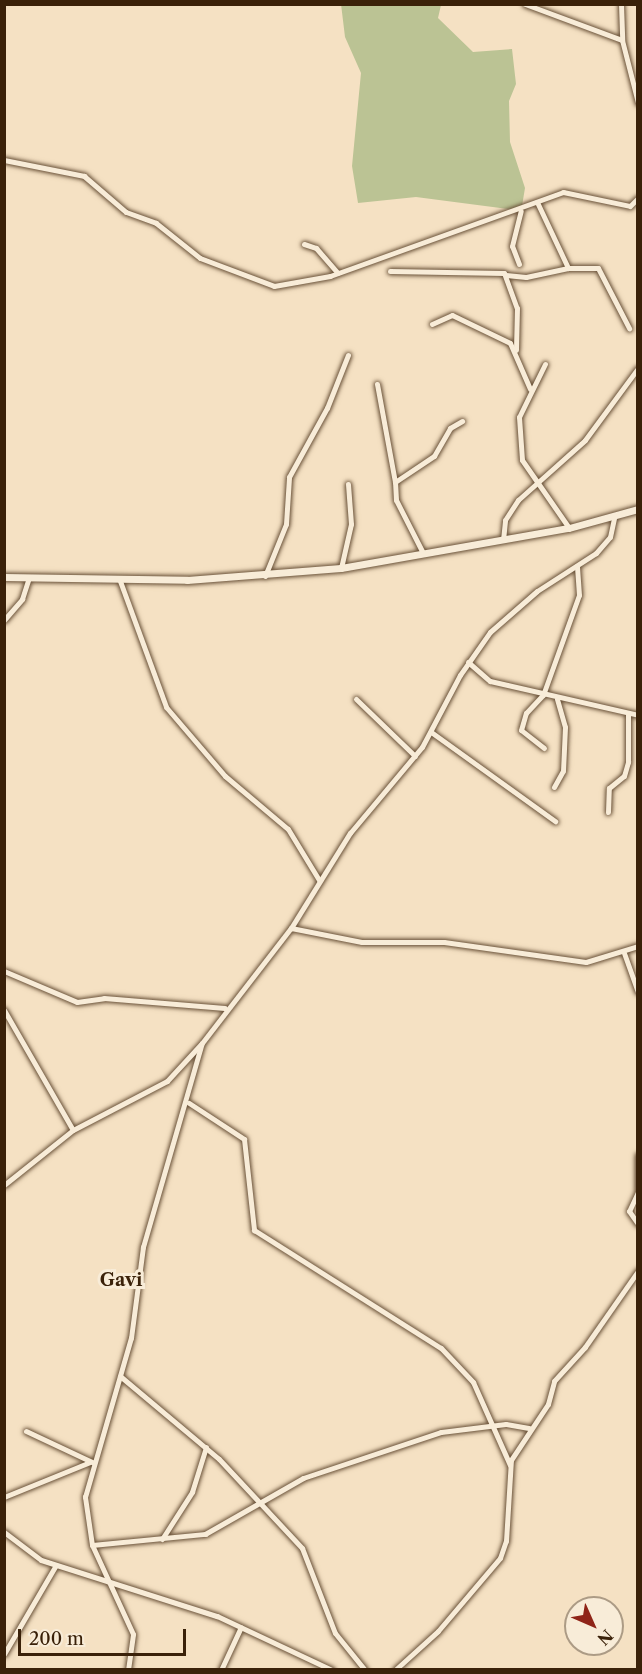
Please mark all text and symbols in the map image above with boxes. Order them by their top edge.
district label: Gavi [100,1269,142,1291]
north arrow [564,1596,624,1656]
scale bar [21,1617,189,1655]
text: N [593,1625,617,1649]
text: 200 m [29,1628,84,1650]

